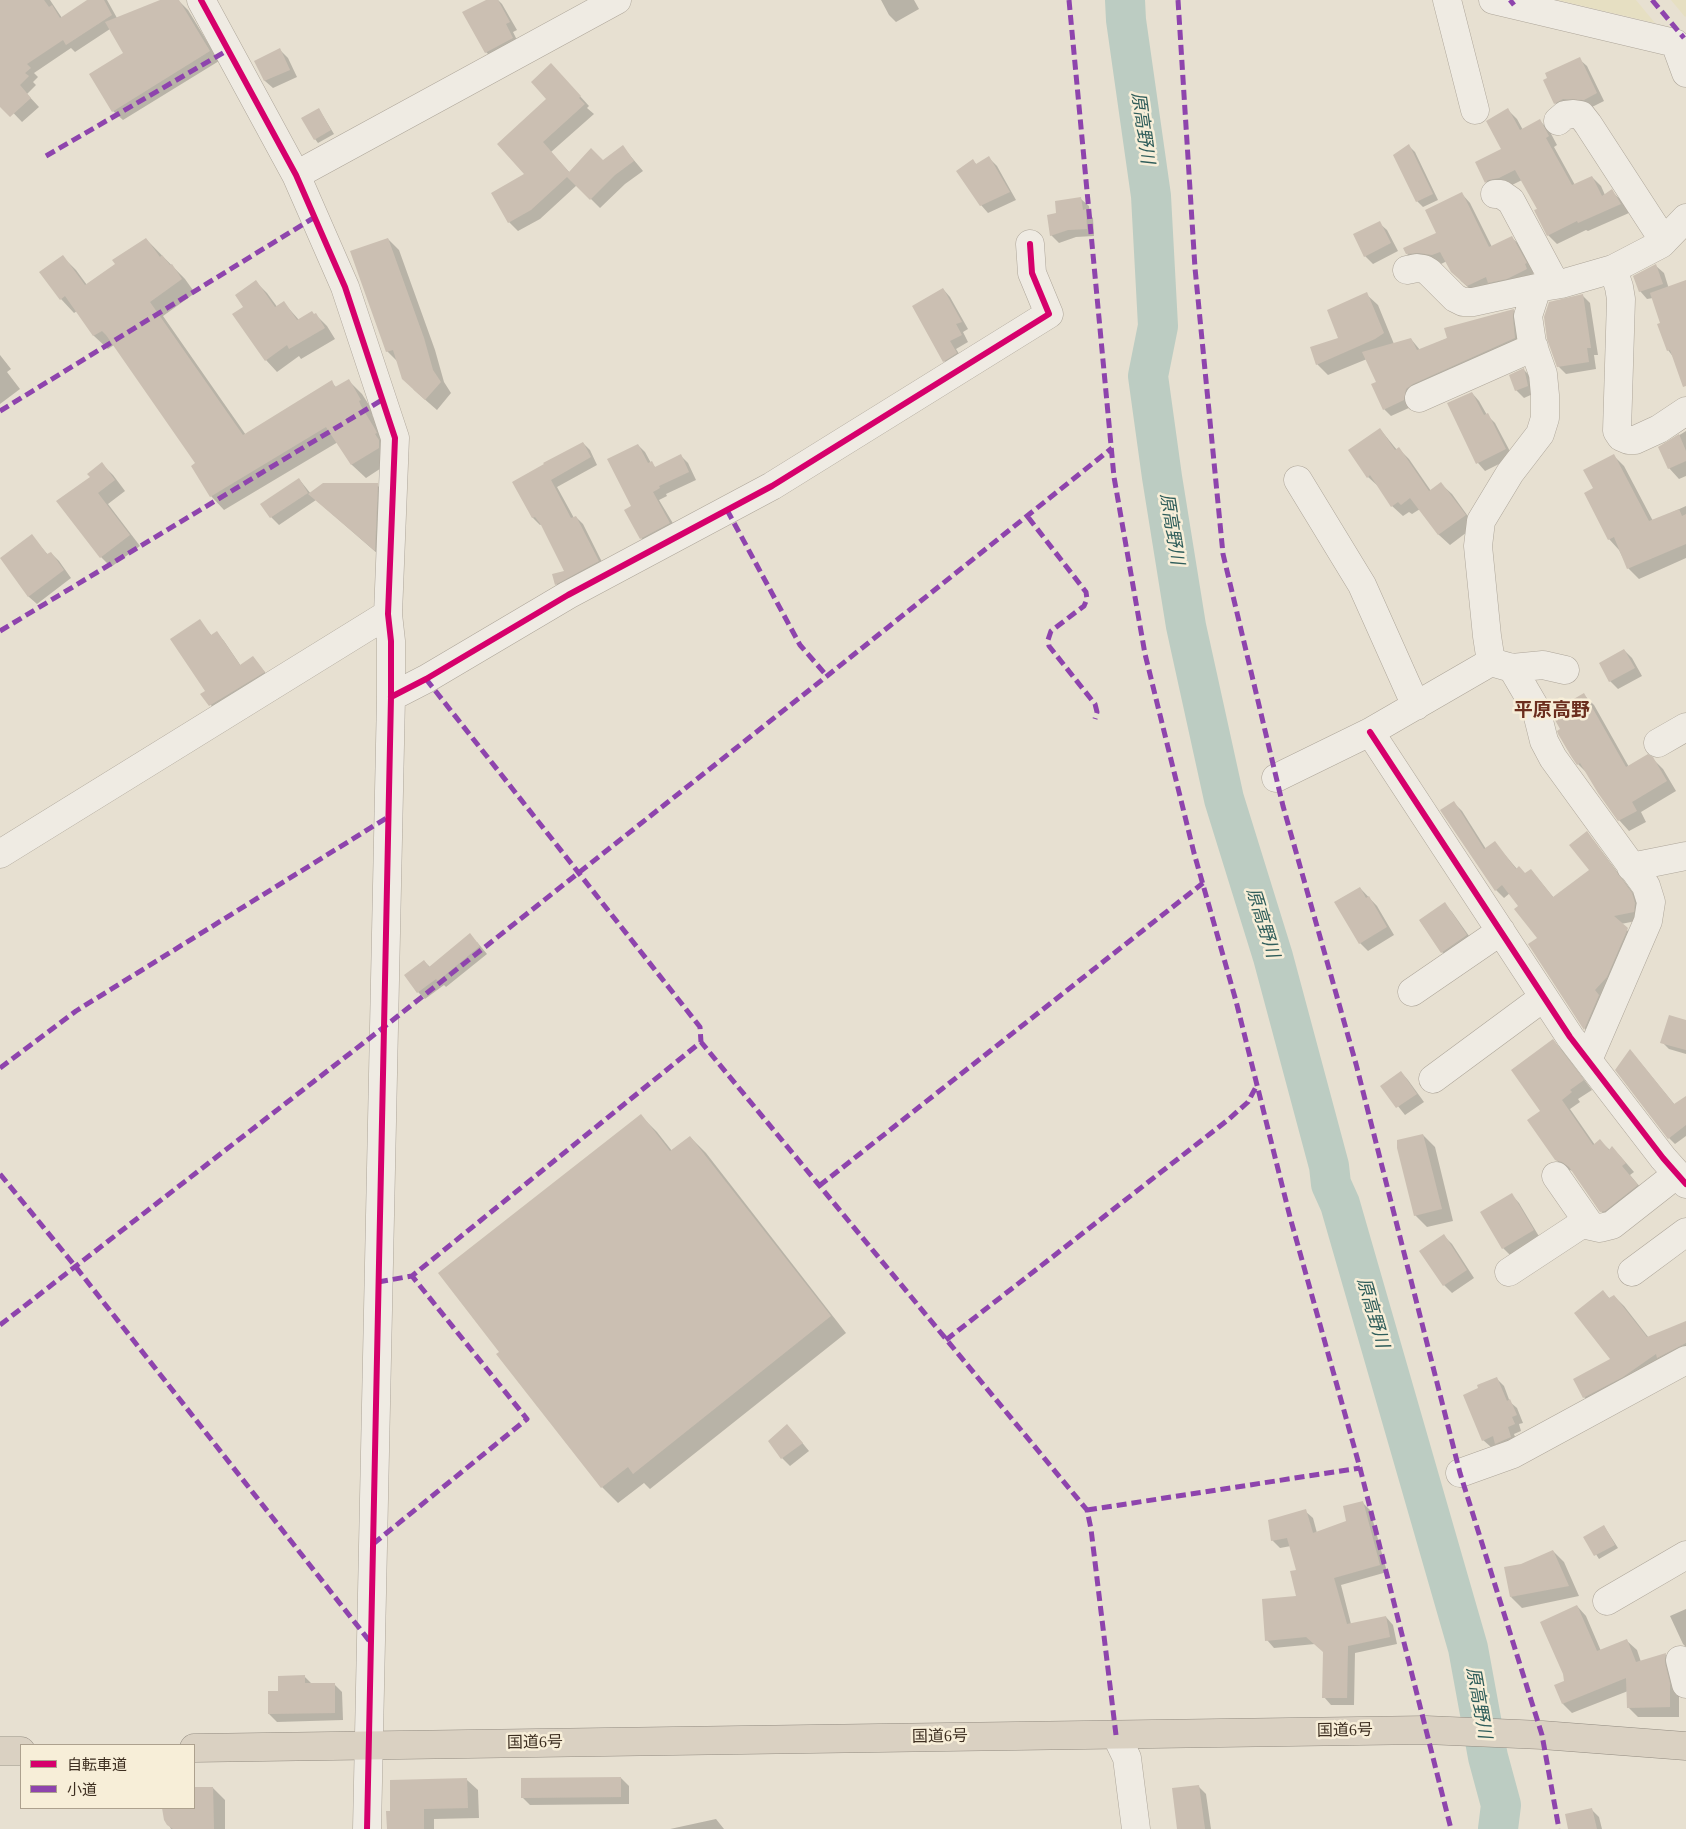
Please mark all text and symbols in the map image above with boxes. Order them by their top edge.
water label: 原高野川 [1126,91,1158,165]
water label: 原高野川 [1155,492,1187,566]
district label: 平原高野 [1514,700,1590,722]
water label: 原高野川 [1241,885,1283,961]
water label: 原高野川 [1352,1275,1392,1351]
water label: 原高野川 [1461,1666,1495,1740]
street label: 国道6号 [1317,1721,1373,1741]
street label: 国道6号 [912,1727,968,1747]
street label: 国道6号 [507,1733,563,1753]
legend [20,1744,195,1809]
text: 自転車道 [67,1757,127,1773]
text: 小道 [67,1782,97,1798]

